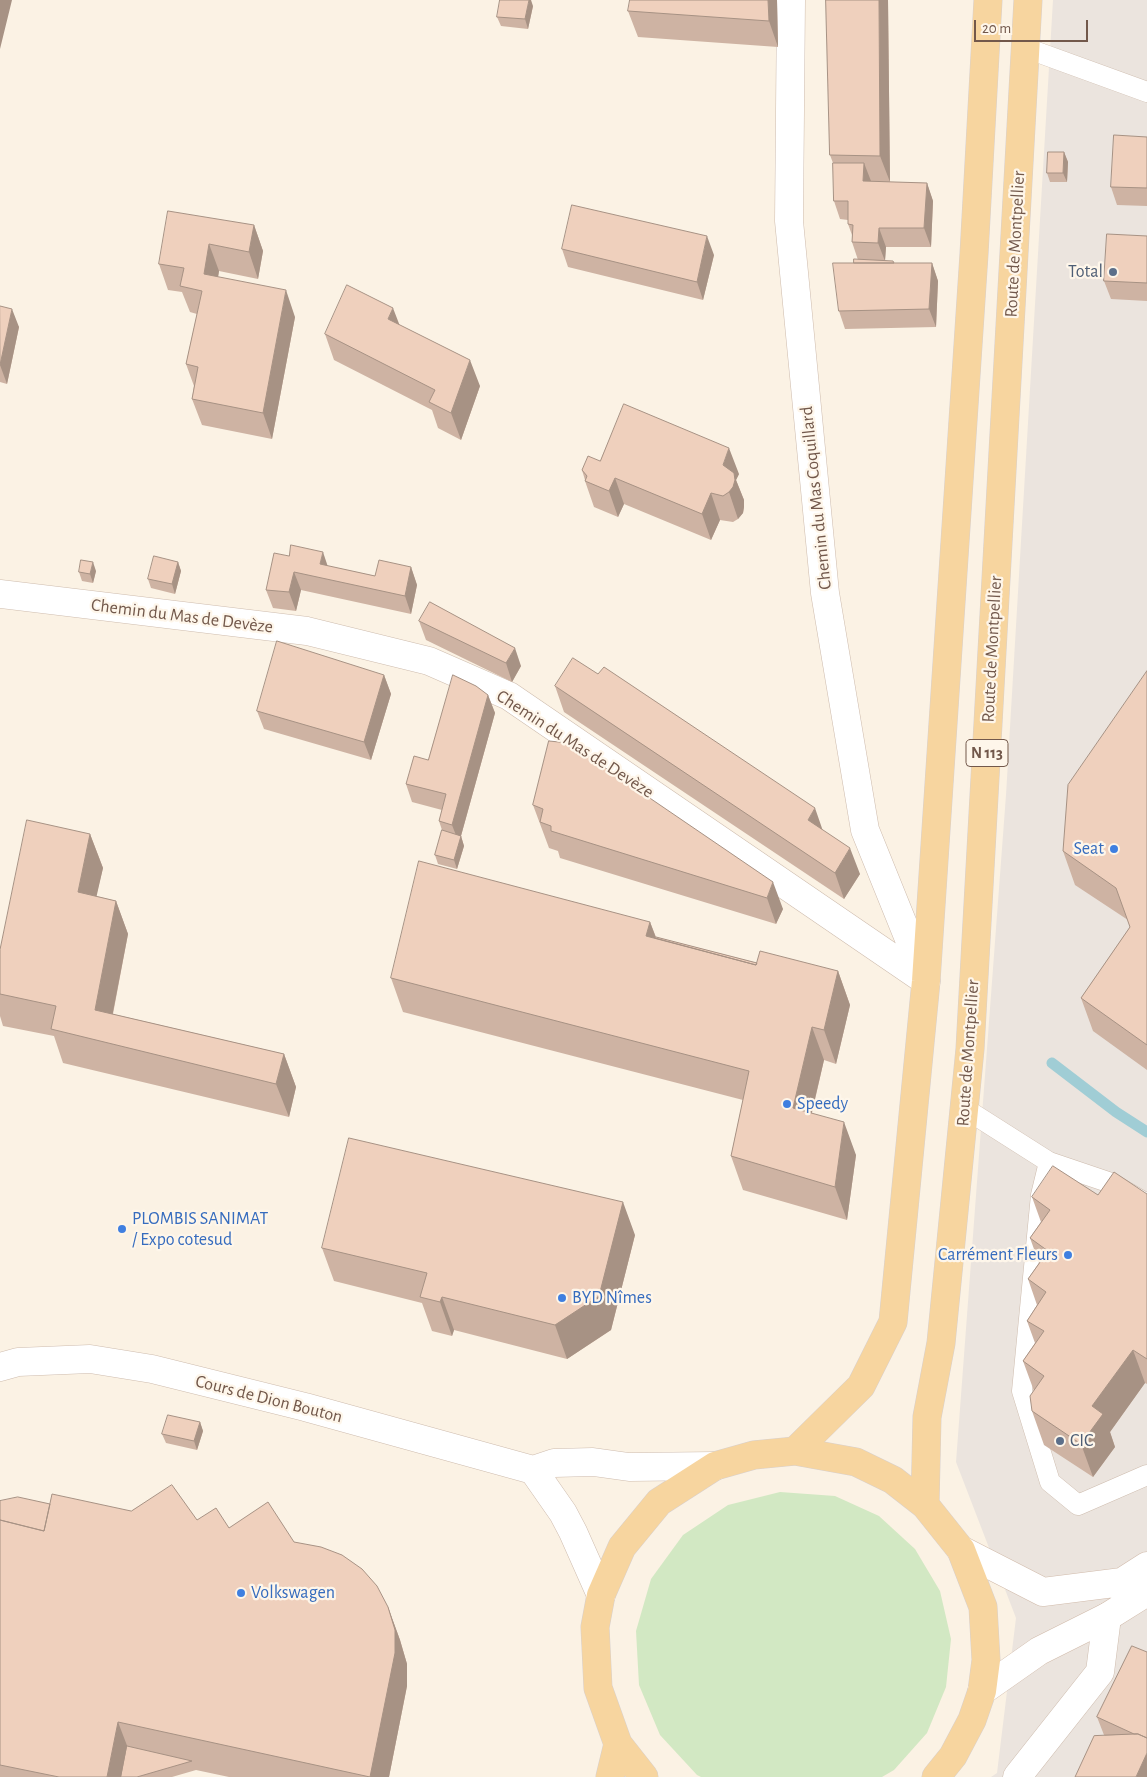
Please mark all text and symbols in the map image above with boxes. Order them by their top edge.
scale bar [977,10,1091,42]
text: 20 m [982,21,1011,36]
street label: Route de Montpellier [1000,170,1030,318]
place label: Total [1068,261,1103,283]
marker: Total [1107,266,1119,278]
street label: Chemin du Mas Coquillard [796,405,836,591]
street label: Route de Montpellier [977,575,1007,723]
street label: Chemin du Mas de Devèze [90,594,274,638]
street label: Chemin du Mas de Devèze [492,685,658,803]
road number: N 113 [966,740,1008,766]
place label: Seat [1074,838,1104,860]
marker: Seat [1108,843,1120,855]
street label: Route de Montpellier [952,979,984,1127]
place label: Speedy [797,1093,848,1115]
marker: Speedy [781,1098,793,1110]
place label: PLOMBIS SANIMAT / Expo cotesud [132,1208,268,1250]
marker: PLOMBIS SANIMAT / Expo cotesud [116,1223,128,1235]
place label: Carrément Fleurs [938,1244,1058,1266]
marker: Carrément Fleurs [1062,1249,1074,1261]
place label: BYD Nîmes [572,1287,652,1309]
marker: BYD Nîmes [556,1292,568,1304]
street label: Cours de Dion Bouton [193,1370,345,1428]
place label: CIC [1070,1430,1093,1452]
marker: CIC [1054,1435,1066,1447]
place label: Volkswagen [251,1582,335,1604]
marker: Volkswagen [235,1587,247,1599]

